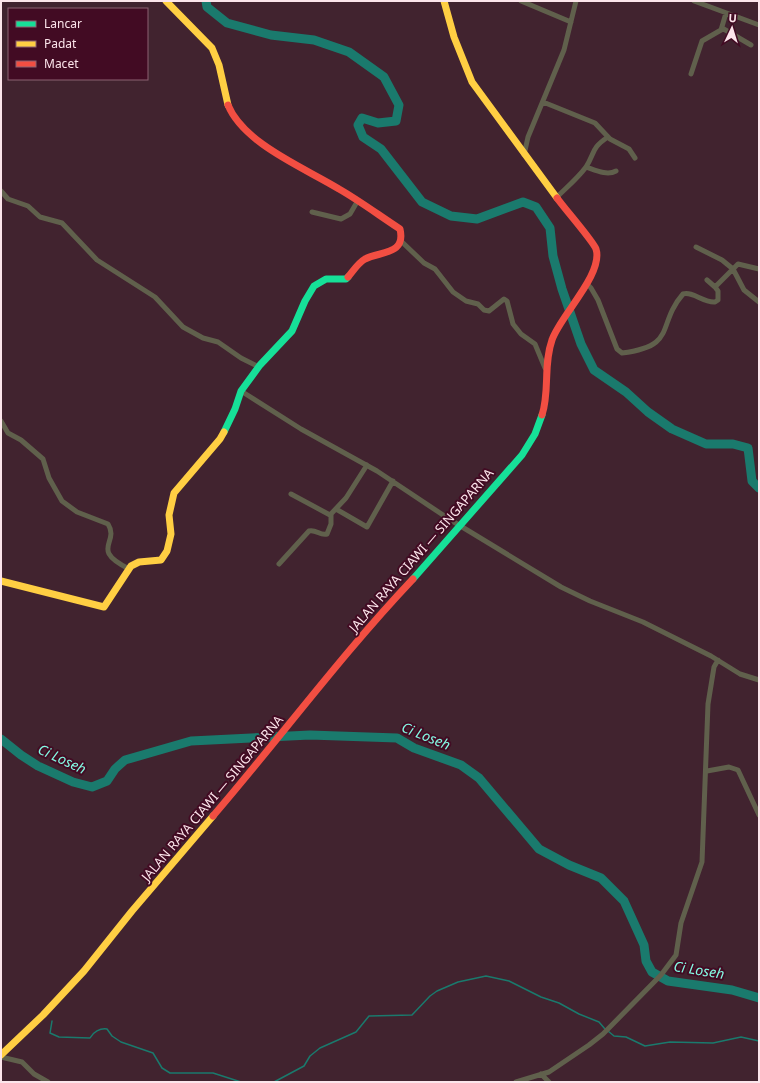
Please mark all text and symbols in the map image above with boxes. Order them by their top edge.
legend [8,8,148,80]
north arrow [712,8,752,48]
text: U [728,10,737,25]
text: Lancar [44,15,82,32]
text: Padat [44,35,77,52]
text: Macet [44,55,79,72]
street label: JALAN RAYA CIAWI — SINGAPARNA [343,464,498,637]
street label: JALAN RAYA CIAWI — SINGAPARNA [136,711,287,886]
water label: Ci Loseh [399,717,453,754]
water label: Ci Loseh [35,739,89,778]
water label: Ci Loseh [672,956,726,983]

